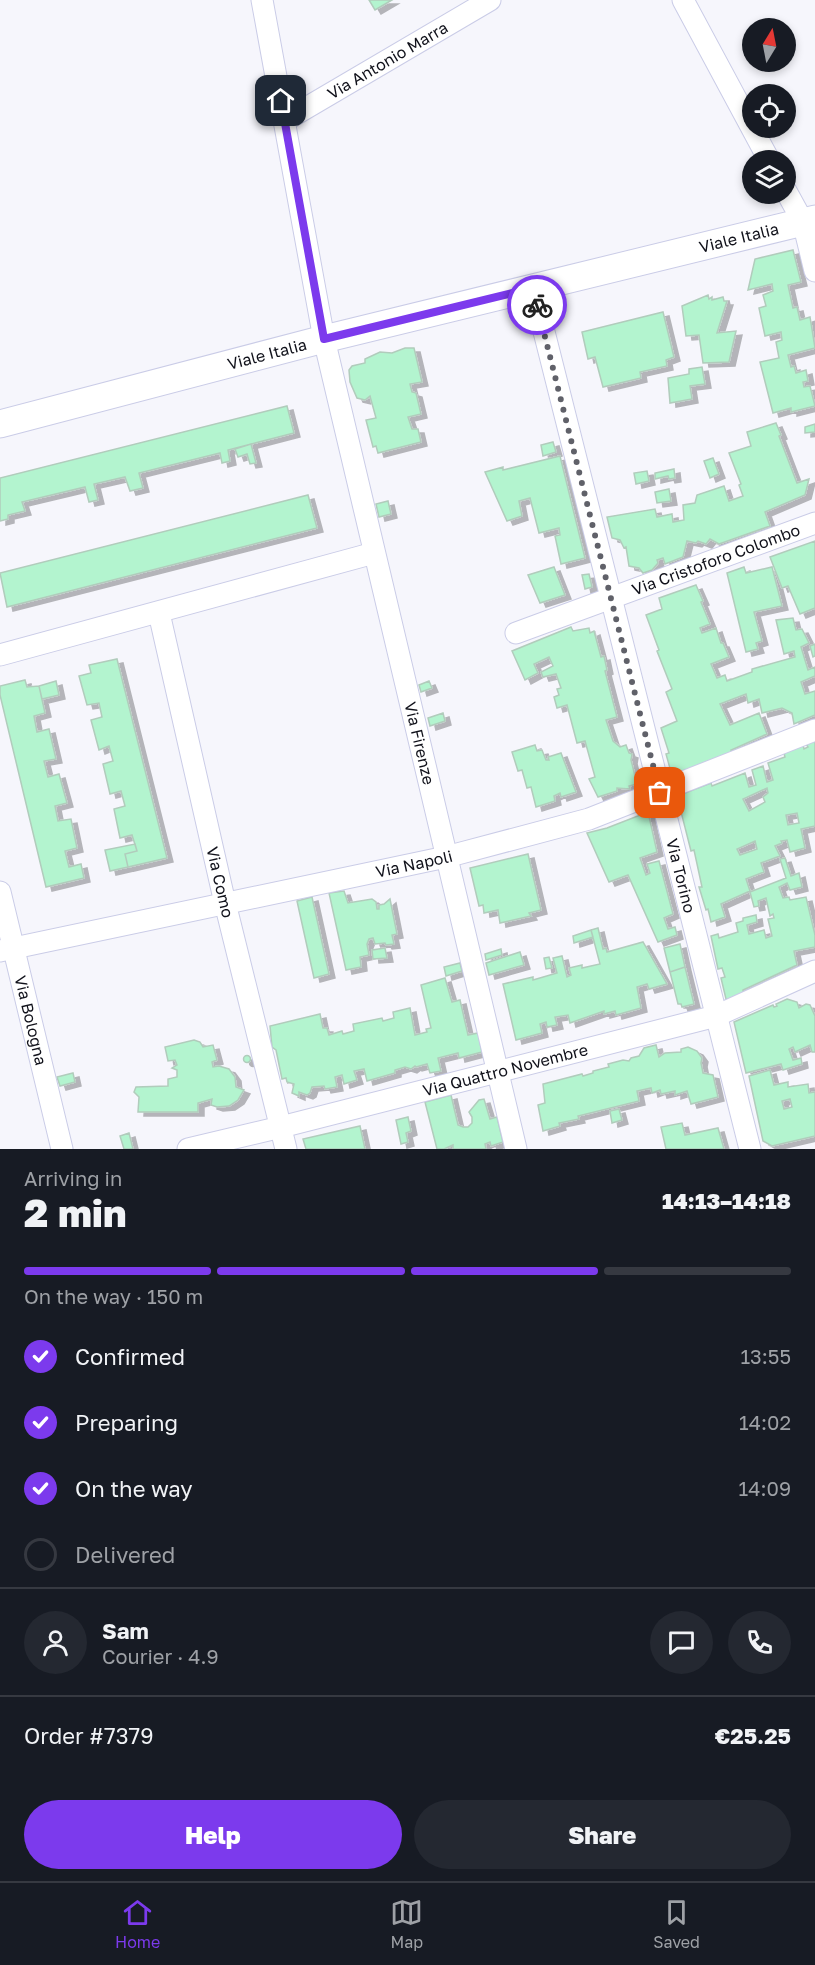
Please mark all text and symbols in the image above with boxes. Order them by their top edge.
street label: Via Antonio Marra [324,17,451,103]
north arrow [742,18,796,72]
map controls [742,18,796,204]
pin [255,75,306,126]
icon: home [264,84,297,117]
button: locate [742,84,796,138]
button: layers [742,150,796,204]
street label: Viale Italia [697,218,781,257]
courier [507,275,567,335]
icon: bike [521,289,554,322]
street label: Viale Italia [225,334,309,374]
street label: Via Cristoforo Colombo [629,519,803,600]
street label: Via Firenze [400,700,439,787]
pin [634,767,685,818]
icon: bag [643,776,676,809]
street label: Via Torino [662,836,700,915]
street label: Via Como [202,845,238,920]
street label: Via Napoli [374,846,455,882]
street label: Via Bologna [10,973,51,1067]
street label: Via Quattro Novembre [421,1039,590,1100]
text: Arriving in [24,1166,122,1190]
text: 14:13–14:18 [662,1187,791,1214]
text: 2 min [24,1189,127,1236]
text: On the way · 150 m [24,1284,203,1308]
icon: check [24,1340,57,1373]
text: Confirmed [75,1343,185,1370]
text: 13:55 [740,1344,791,1368]
icon: check [24,1406,57,1439]
text: Preparing [75,1409,178,1436]
text: 14:02 [739,1410,791,1434]
icon: check [24,1472,57,1505]
text: On the way [75,1475,193,1502]
text: 14:09 [739,1476,791,1500]
text: Delivered [75,1541,175,1568]
button: person [24,1611,87,1674]
button: chat [650,1611,713,1674]
button: phone [728,1611,791,1674]
text: Sam [102,1617,149,1644]
text: Courier · 4.9 [102,1644,219,1668]
text: Order #7379 [24,1722,153,1749]
text: €25.25 [715,1722,791,1749]
button: Help [24,1800,402,1869]
button: Share [414,1800,791,1869]
tab: Home [115,1896,160,1952]
tab: Map [390,1896,423,1952]
tab: Saved [653,1896,700,1952]

